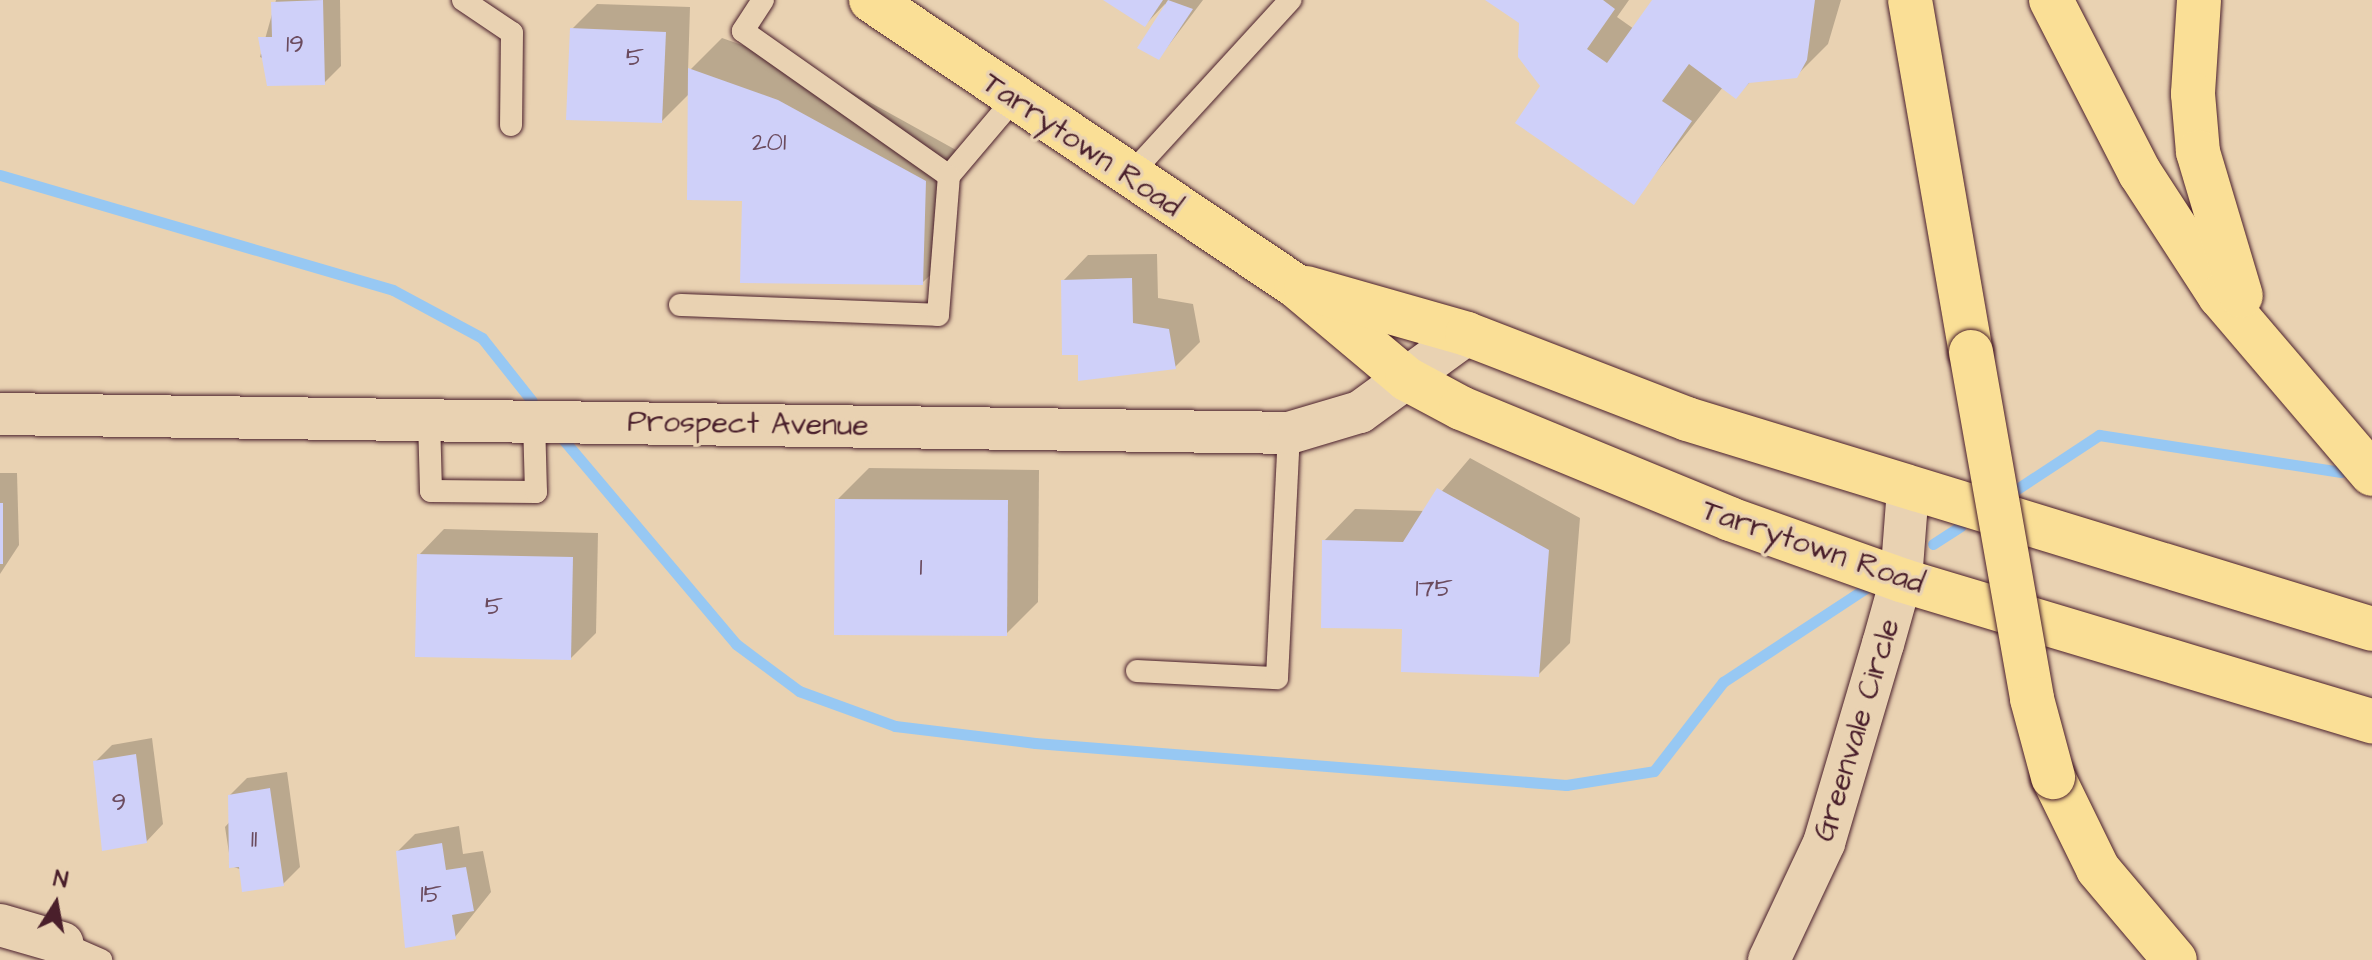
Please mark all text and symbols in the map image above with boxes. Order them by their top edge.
house number: 19 [286,29,304,61]
house number: 5 [626,42,644,74]
street label: Tarrytown Road [975,65,1189,225]
house number: 201 [752,127,786,159]
street label: Prospect Avenue [627,404,869,444]
street label: Tarrytown Road [1697,492,1929,602]
house number: 1 [919,552,923,584]
house number: 175 [1415,573,1453,605]
house number: 5 [485,591,503,623]
street label: Greenvale Circle [1806,614,1908,846]
house number: 9 [112,787,126,819]
house number: 11 [251,824,257,856]
text: N [51,863,70,896]
north arrow [16,864,96,944]
house number: 15 [420,879,442,911]

